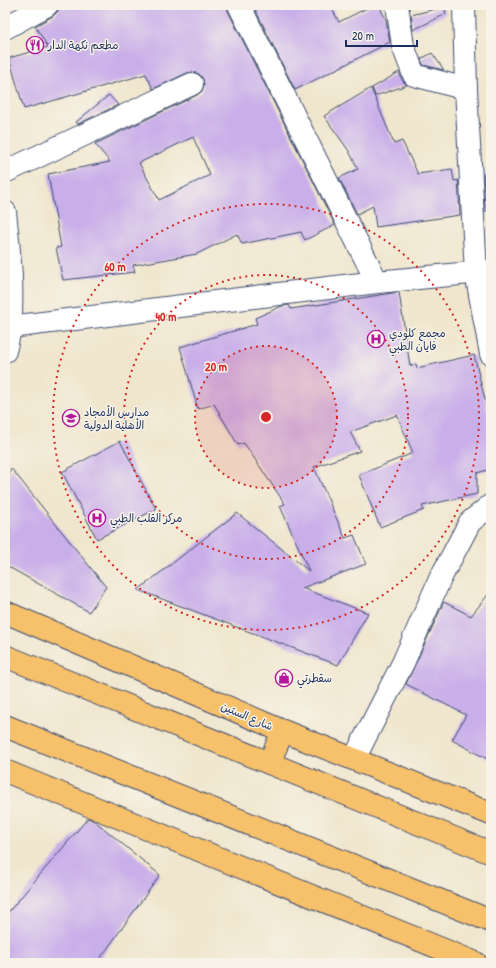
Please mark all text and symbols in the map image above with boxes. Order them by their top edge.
scale bar [346,22,417,48]
text: 20 m [352,27,374,44]
restaurant icon: مطعم نكهة الدار [25,35,45,55]
place label: مطعم نكهة الدار [47,38,118,54]
text: 60 m [104,258,126,275]
text: 40 m [156,308,176,325]
place label: مجمع كلودي فايان الطبي [389,326,446,357]
hospital icon: مجمع كلودي فايان الطبي [366,329,386,349]
text: 20 m [205,358,227,375]
place label: مدارس الأمجاد الأهلية الدولية [84,405,149,432]
school or university icon: مدارس الأمجاد الأهلية الدولية [61,408,81,428]
centre of rings [259,410,273,424]
hospital icon: مركز القلب الطبي [87,508,107,528]
place label: مركز القلب الطبي [110,511,182,529]
shop icon: سقطرتي [274,668,294,688]
place label: سقطرتي [297,671,332,689]
street label: شارع الستين [218,699,275,735]

